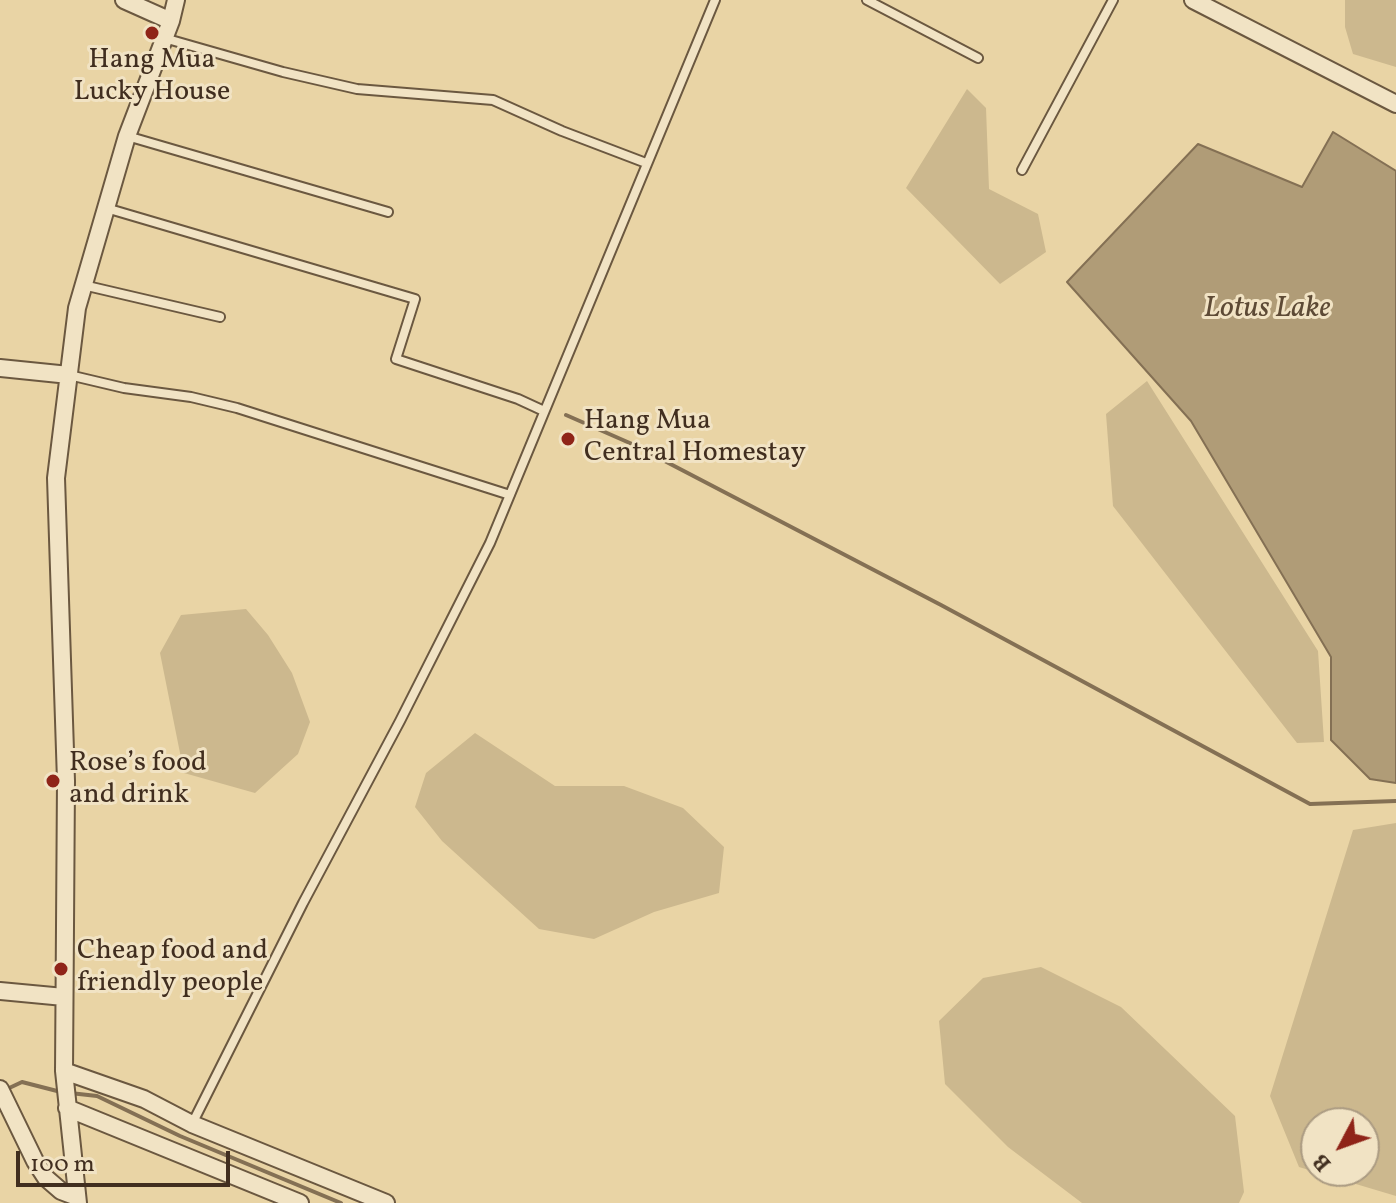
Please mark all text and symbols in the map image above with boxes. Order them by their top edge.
marker: Hang Mua Lucky House [143,24,161,42]
place label: Hang Mua Lucky House [74,45,230,111]
water label: Lotus Lake [1204,292,1330,328]
place label: Hang Mua Central Homestay [584,406,806,472]
marker: Hang Mua Central Homestay [559,430,577,448]
place label: Rose’s food and drink [69,748,207,814]
marker: Rose’s food and drink [44,772,62,790]
place label: Cheap food and friendly people [77,936,268,1002]
marker: Cheap food and friendly people [52,960,70,978]
north arrow [1300,1107,1380,1187]
scale bar [20,1135,234,1185]
text: B [1306,1146,1340,1177]
text: 100 m [30,1148,95,1182]

